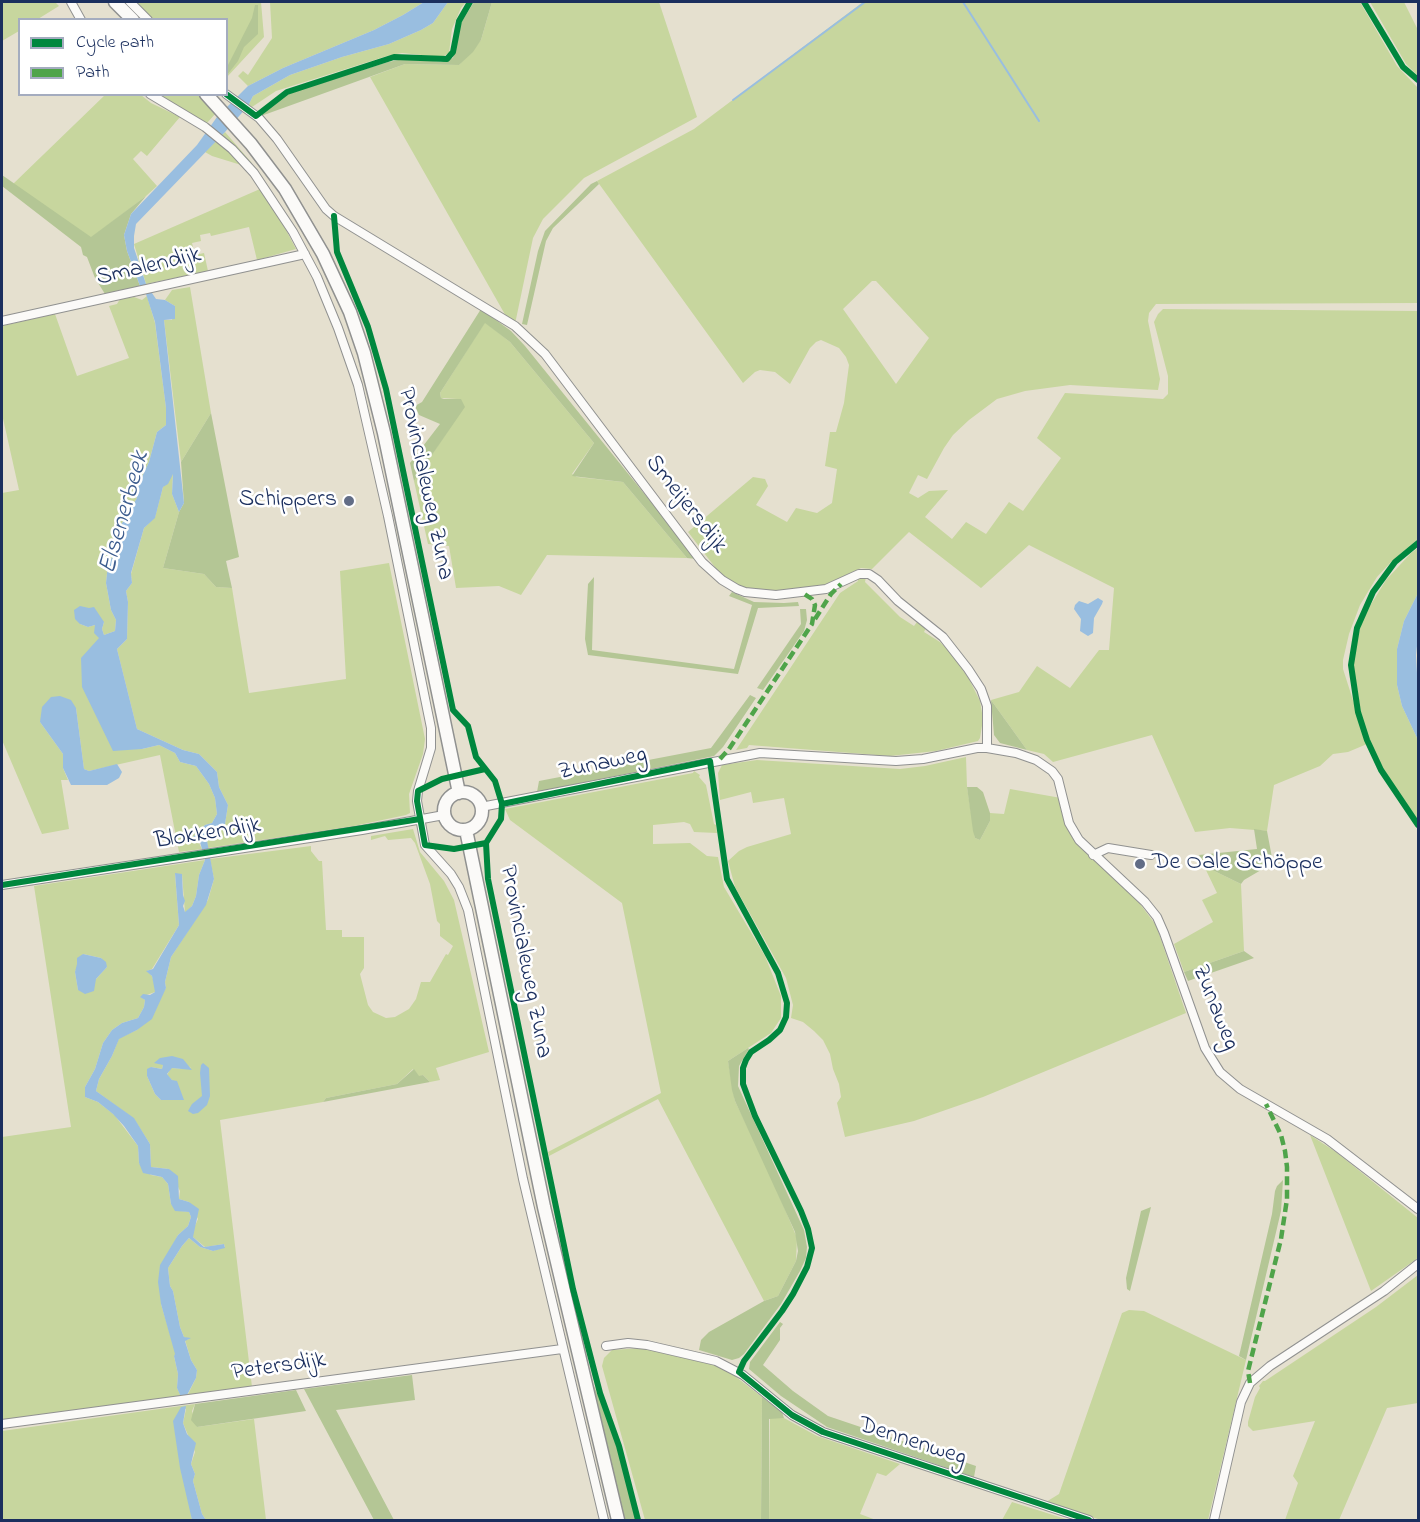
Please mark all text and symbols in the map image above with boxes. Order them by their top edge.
legend [18,18,228,96]
text: Cycle path [76,30,154,56]
text: Path [76,60,110,86]
street label: Smalendijk [94,242,204,294]
street label: Provincialeweg Zuna [390,385,458,583]
water label: Elsenerbeek [94,448,158,578]
street label: Smeijersdijk [638,450,732,560]
place label: Schippers [239,487,337,515]
marker: Schippers [342,494,356,508]
street label: Zunaweg [556,742,650,788]
street label: Blokkendijk [153,812,263,858]
place label: De Oale Schöppe [1152,850,1323,878]
marker: De Oale Schöppe [1133,857,1147,871]
street label: Provincialeweg Zuna [491,863,557,1061]
street label: Zunaweg [1184,961,1244,1055]
street label: Petersdijk [230,1347,328,1389]
street label: Dennenweg [854,1412,970,1474]

